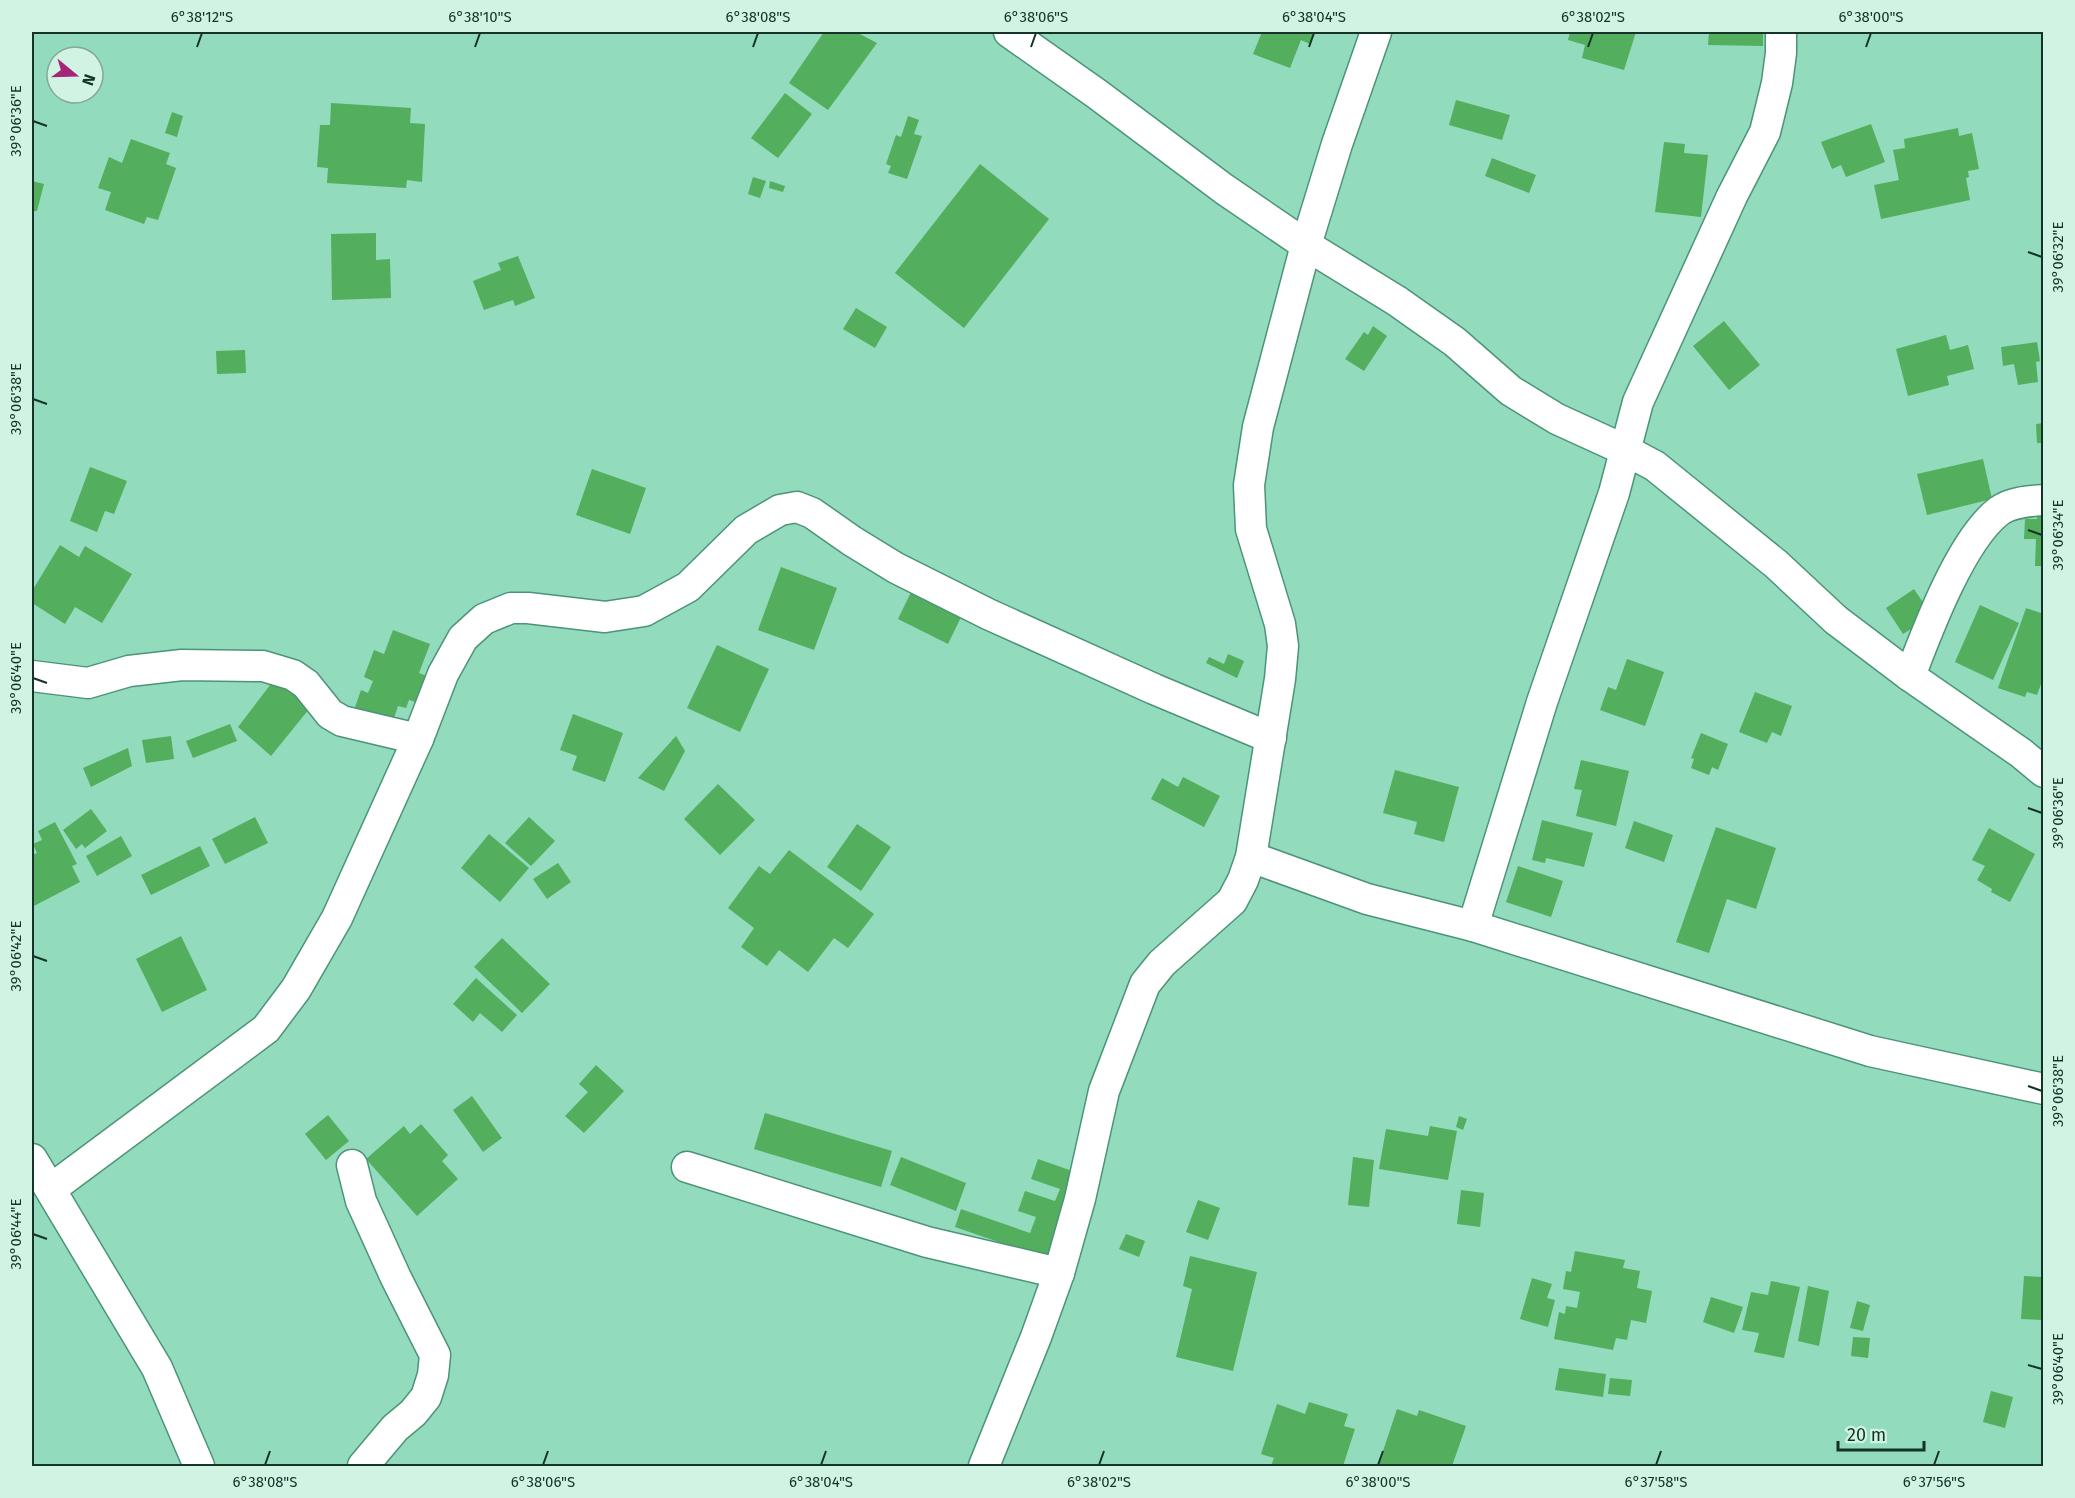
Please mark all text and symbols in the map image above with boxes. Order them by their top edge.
text: 6°38'12"S [171,8,233,26]
text: 6°38'10"S [448,8,512,26]
text: 6°38'08"S [726,8,790,26]
text: 6°38'06"S [1004,8,1068,26]
text: 6°38'04"S [1282,8,1346,26]
text: 6°38'02"S [1561,8,1625,26]
text: 6°38'00"S [1838,8,1904,26]
north arrow [45,45,105,105]
text: N [78,72,99,88]
text: 39°06'36"E [7,85,25,157]
text: 39°06'32"E [2049,221,2067,293]
text: 39°06'38"E [7,363,25,435]
text: 39°06'34"E [2049,499,2067,571]
text: 39°06'40"E [7,642,25,714]
text: 39°06'36"E [2049,777,2067,849]
text: 39°06'42"E [7,921,25,991]
text: 39°06'38"E [2049,1055,2067,1127]
text: 39°06'44"E [7,1199,25,1270]
text: 39°06'40"E [2049,1333,2067,1405]
scale bar [1838,1414,1924,1452]
text: 20 m [1847,1424,1886,1446]
text: 6°38'08"S [233,1473,297,1491]
text: 6°38'06"S [511,1473,575,1491]
text: 6°38'04"S [789,1473,853,1491]
text: 6°38'02"S [1067,1473,1131,1491]
text: 6°38'00"S [1345,1473,1411,1491]
text: 6°37'58"S [1625,1473,1687,1491]
text: 6°37'56"S [1903,1473,1965,1491]

